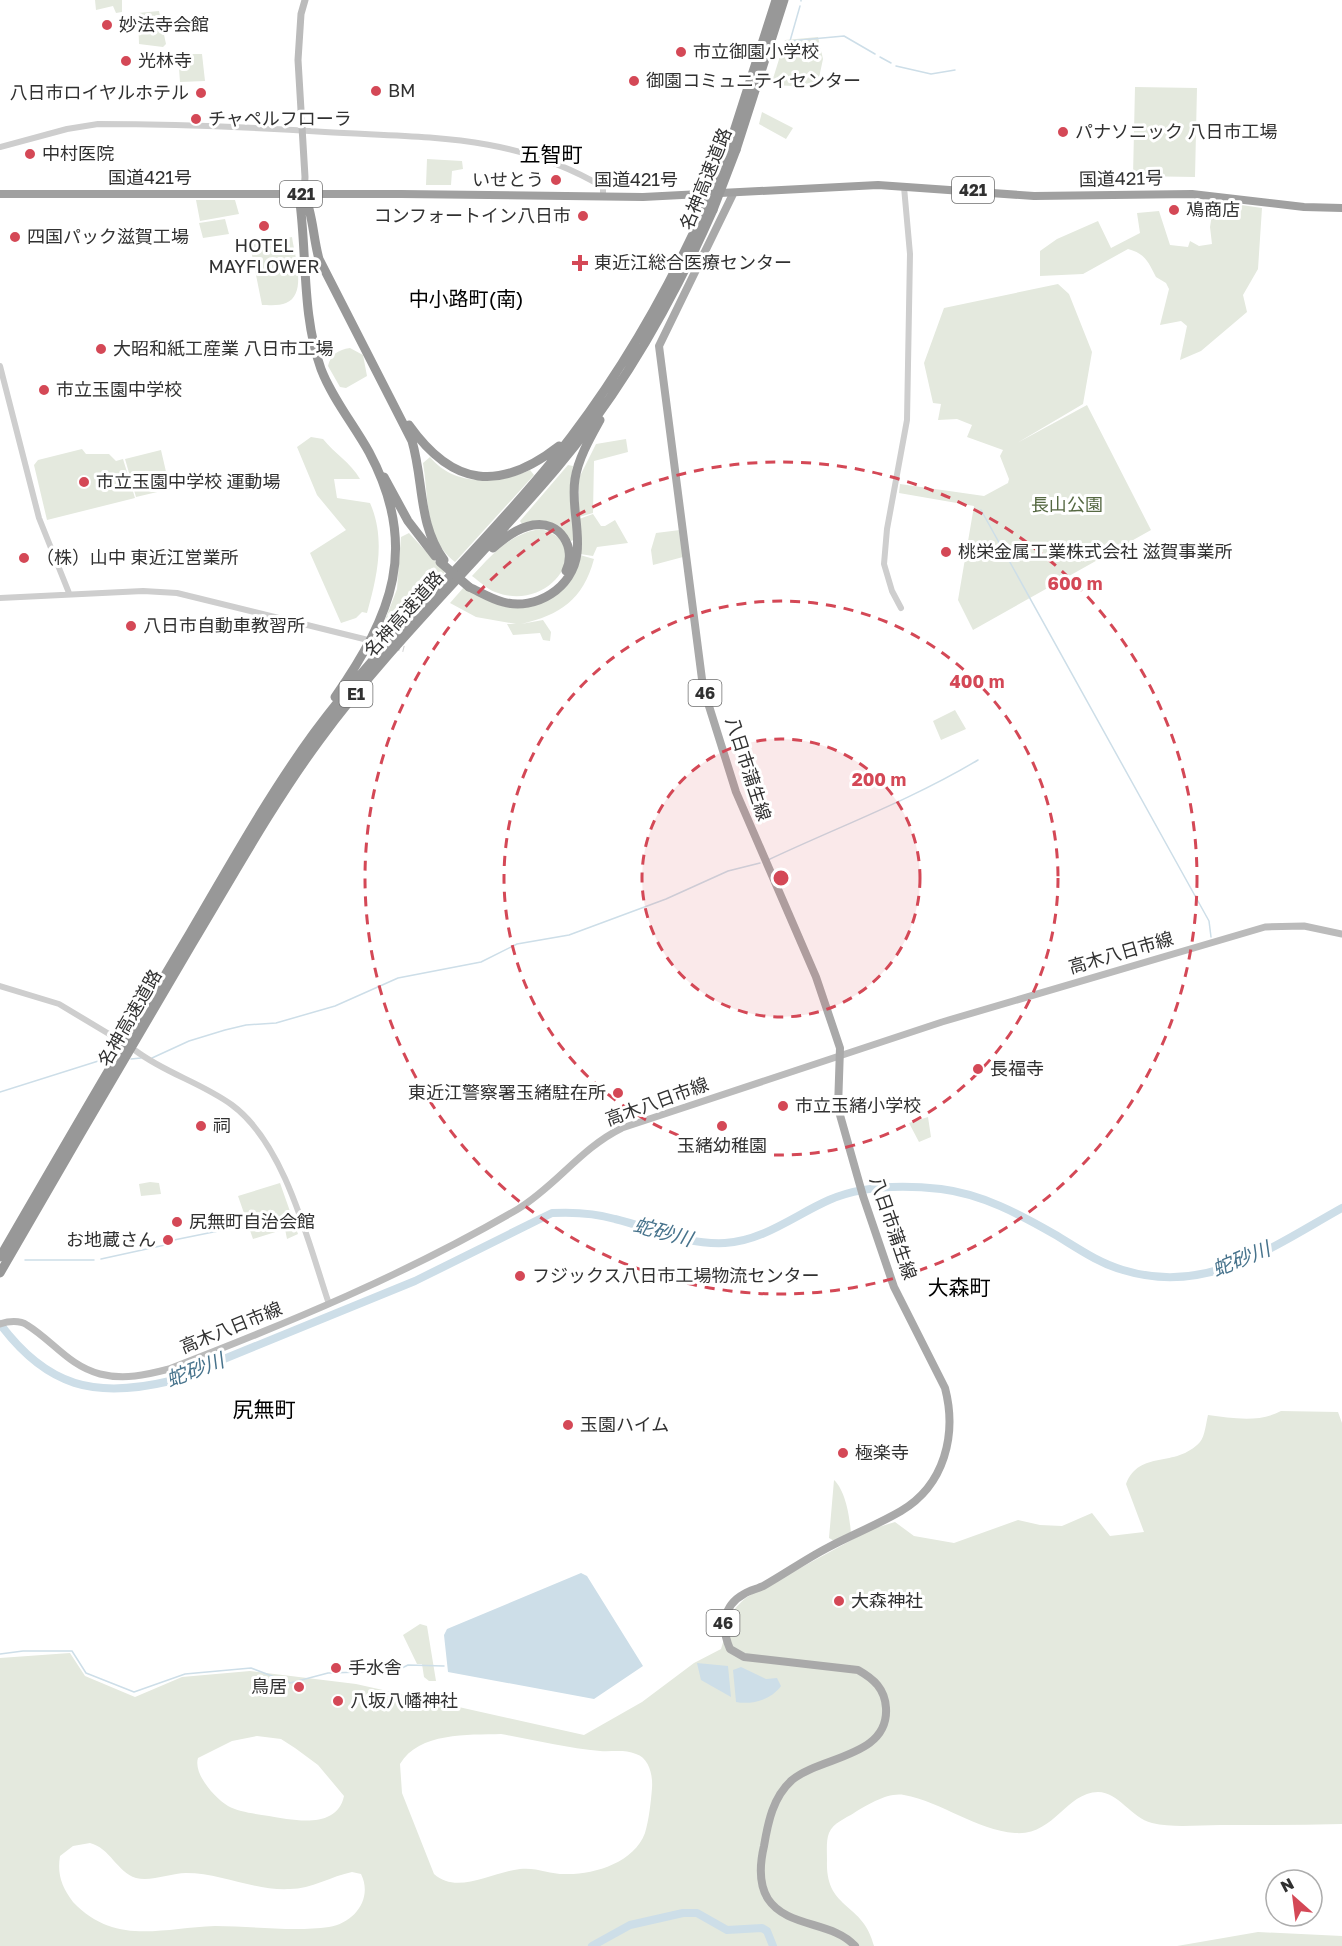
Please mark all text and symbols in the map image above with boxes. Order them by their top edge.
place label: 妙法寺会館 [119,13,209,35]
marker: 妙法寺会館 [100,18,114,32]
place label: 市立御園小学校 [693,40,819,62]
marker: 市立御園小学校 [674,45,688,59]
place label: 光林寺 [138,49,192,71]
marker: 光林寺 [119,54,133,68]
place label: 御園コミュニティセンター [646,69,861,91]
marker: 御園コミュニティセンター [627,74,641,88]
place label: BM [388,79,416,101]
place label: 八日市ロイヤルホテル [10,81,189,103]
marker: BM [369,84,383,98]
marker: 八日市ロイヤルホテル [194,86,208,100]
place label: チャペルフローラ [208,107,352,129]
marker: チャペルフローラ [189,112,203,126]
place label: パナソニック 八日市工場 [1075,120,1278,142]
street label: 名神高速道路 [675,124,736,233]
marker: パナソニック 八日市工場 [1056,125,1070,139]
district label: 五智町 [520,141,583,167]
place label: 中村医院 [42,142,114,164]
marker: 中村医院 [23,147,37,161]
street label: 国道421号 [108,166,192,188]
street label: 国道421号 [1079,166,1163,190]
place label: いせとう [472,168,544,190]
street label: 国道421号 [594,168,678,190]
marker: いせとう [549,173,563,187]
road number: 421 [952,177,994,203]
road number: 421 [280,181,322,207]
place label: 鳰商店 [1186,198,1240,220]
marker: 鳰商店 [1167,203,1181,217]
place label: コンフォートイン八日市 [374,204,571,226]
marker: コンフォートイン八日市 [576,209,590,223]
marker: HOTEL MAYFLOWER [257,219,271,233]
place label: 四国パック滋賀工場 [27,225,189,247]
marker: 四国パック滋賀工場 [8,230,22,244]
place label: HOTEL MAYFLOWER [208,234,320,277]
place label: 東近江総合医療センター [594,251,792,273]
marker: 東近江総合医療センター [571,254,589,272]
district label: 中小路町(南) [408,286,524,310]
place label: 大昭和紙工産業 八日市工場 [113,337,334,359]
marker: 大昭和紙工産業 八日市工場 [94,342,108,356]
place label: 市立玉園中学校 [56,378,182,400]
marker: 市立玉園中学校 [37,383,51,397]
place label: 市立玉園中学校 運動場 [96,470,281,492]
marker: 市立玉園中学校 運動場 [77,475,91,489]
park label: 長山公園 [1031,493,1103,515]
place label: 桃栄金属工業株式会社 滋賀事業所 [958,540,1233,562]
marker: 桃栄金属工業株式会社 滋賀事業所 [939,545,953,559]
place label: （株）山中 東近江営業所 [36,546,239,568]
marker: （株）山中 東近江営業所 [17,551,31,565]
street label: 名神高速道路 [359,566,448,661]
text: 600 m [1047,572,1103,594]
place label: 八日市自動車教習所 [143,614,305,636]
marker: 八日市自動車教習所 [124,619,138,633]
text: 400 m [950,670,1004,692]
road number: 46 [688,680,722,706]
road number: E1 [340,681,372,707]
street label: 八日市蒲生線 [722,714,776,823]
text: 200 m [852,768,906,790]
centre of rings [771,868,791,888]
street label: 高木八日市線 [1066,927,1176,977]
street label: 名神高速道路 [93,965,166,1070]
place label: 長福寺 [990,1057,1044,1079]
marker: 長福寺 [971,1062,985,1076]
street label: 高木八日市線 [602,1072,711,1130]
place label: 東近江警察署玉緒駐在所 [408,1081,606,1103]
marker: 東近江警察署玉緒駐在所 [611,1086,625,1100]
place label: 市立玉緒小学校 [795,1094,921,1116]
marker: 市立玉緒小学校 [776,1099,790,1113]
place label: 祠 [213,1114,231,1136]
marker: 祠 [194,1119,208,1133]
marker: 玉緒幼稚園 [715,1119,729,1133]
place label: 玉緒幼稚園 [677,1134,767,1156]
street label: 八日市蒲生線 [866,1173,922,1282]
place label: 尻無町自治会館 [189,1210,315,1232]
water label: 蛇砂川 [631,1212,697,1251]
marker: 尻無町自治会館 [170,1215,184,1229]
place label: お地蔵さん [66,1228,156,1250]
marker: お地蔵さん [161,1233,175,1247]
water label: 蛇砂川 [1208,1235,1275,1280]
place label: フジックス八日市工場物流センター [532,1264,819,1286]
marker: フジックス八日市工場物流センター [513,1269,527,1283]
district label: 大森町 [928,1274,991,1300]
street label: 高木八日市線 [176,1297,285,1358]
water label: 蛇砂川 [162,1346,229,1391]
district label: 尻無町 [233,1396,296,1422]
place label: 玉園ハイム [580,1413,669,1435]
marker: 玉園ハイム [561,1418,575,1432]
place label: 極楽寺 [855,1441,909,1463]
marker: 極楽寺 [836,1446,850,1460]
place label: 大森神社 [851,1589,923,1611]
marker: 大森神社 [832,1594,846,1608]
road number: 46 [706,1610,740,1636]
place label: 手水舎 [348,1656,402,1678]
marker: 手水舎 [329,1661,343,1675]
place label: 鳥居 [251,1675,287,1697]
marker: 鳥居 [292,1680,306,1694]
place label: 八坂八幡神社 [350,1689,458,1711]
marker: 八坂八幡神社 [331,1694,345,1708]
north arrow [1264,1868,1324,1928]
text: N [1277,1873,1297,1896]

